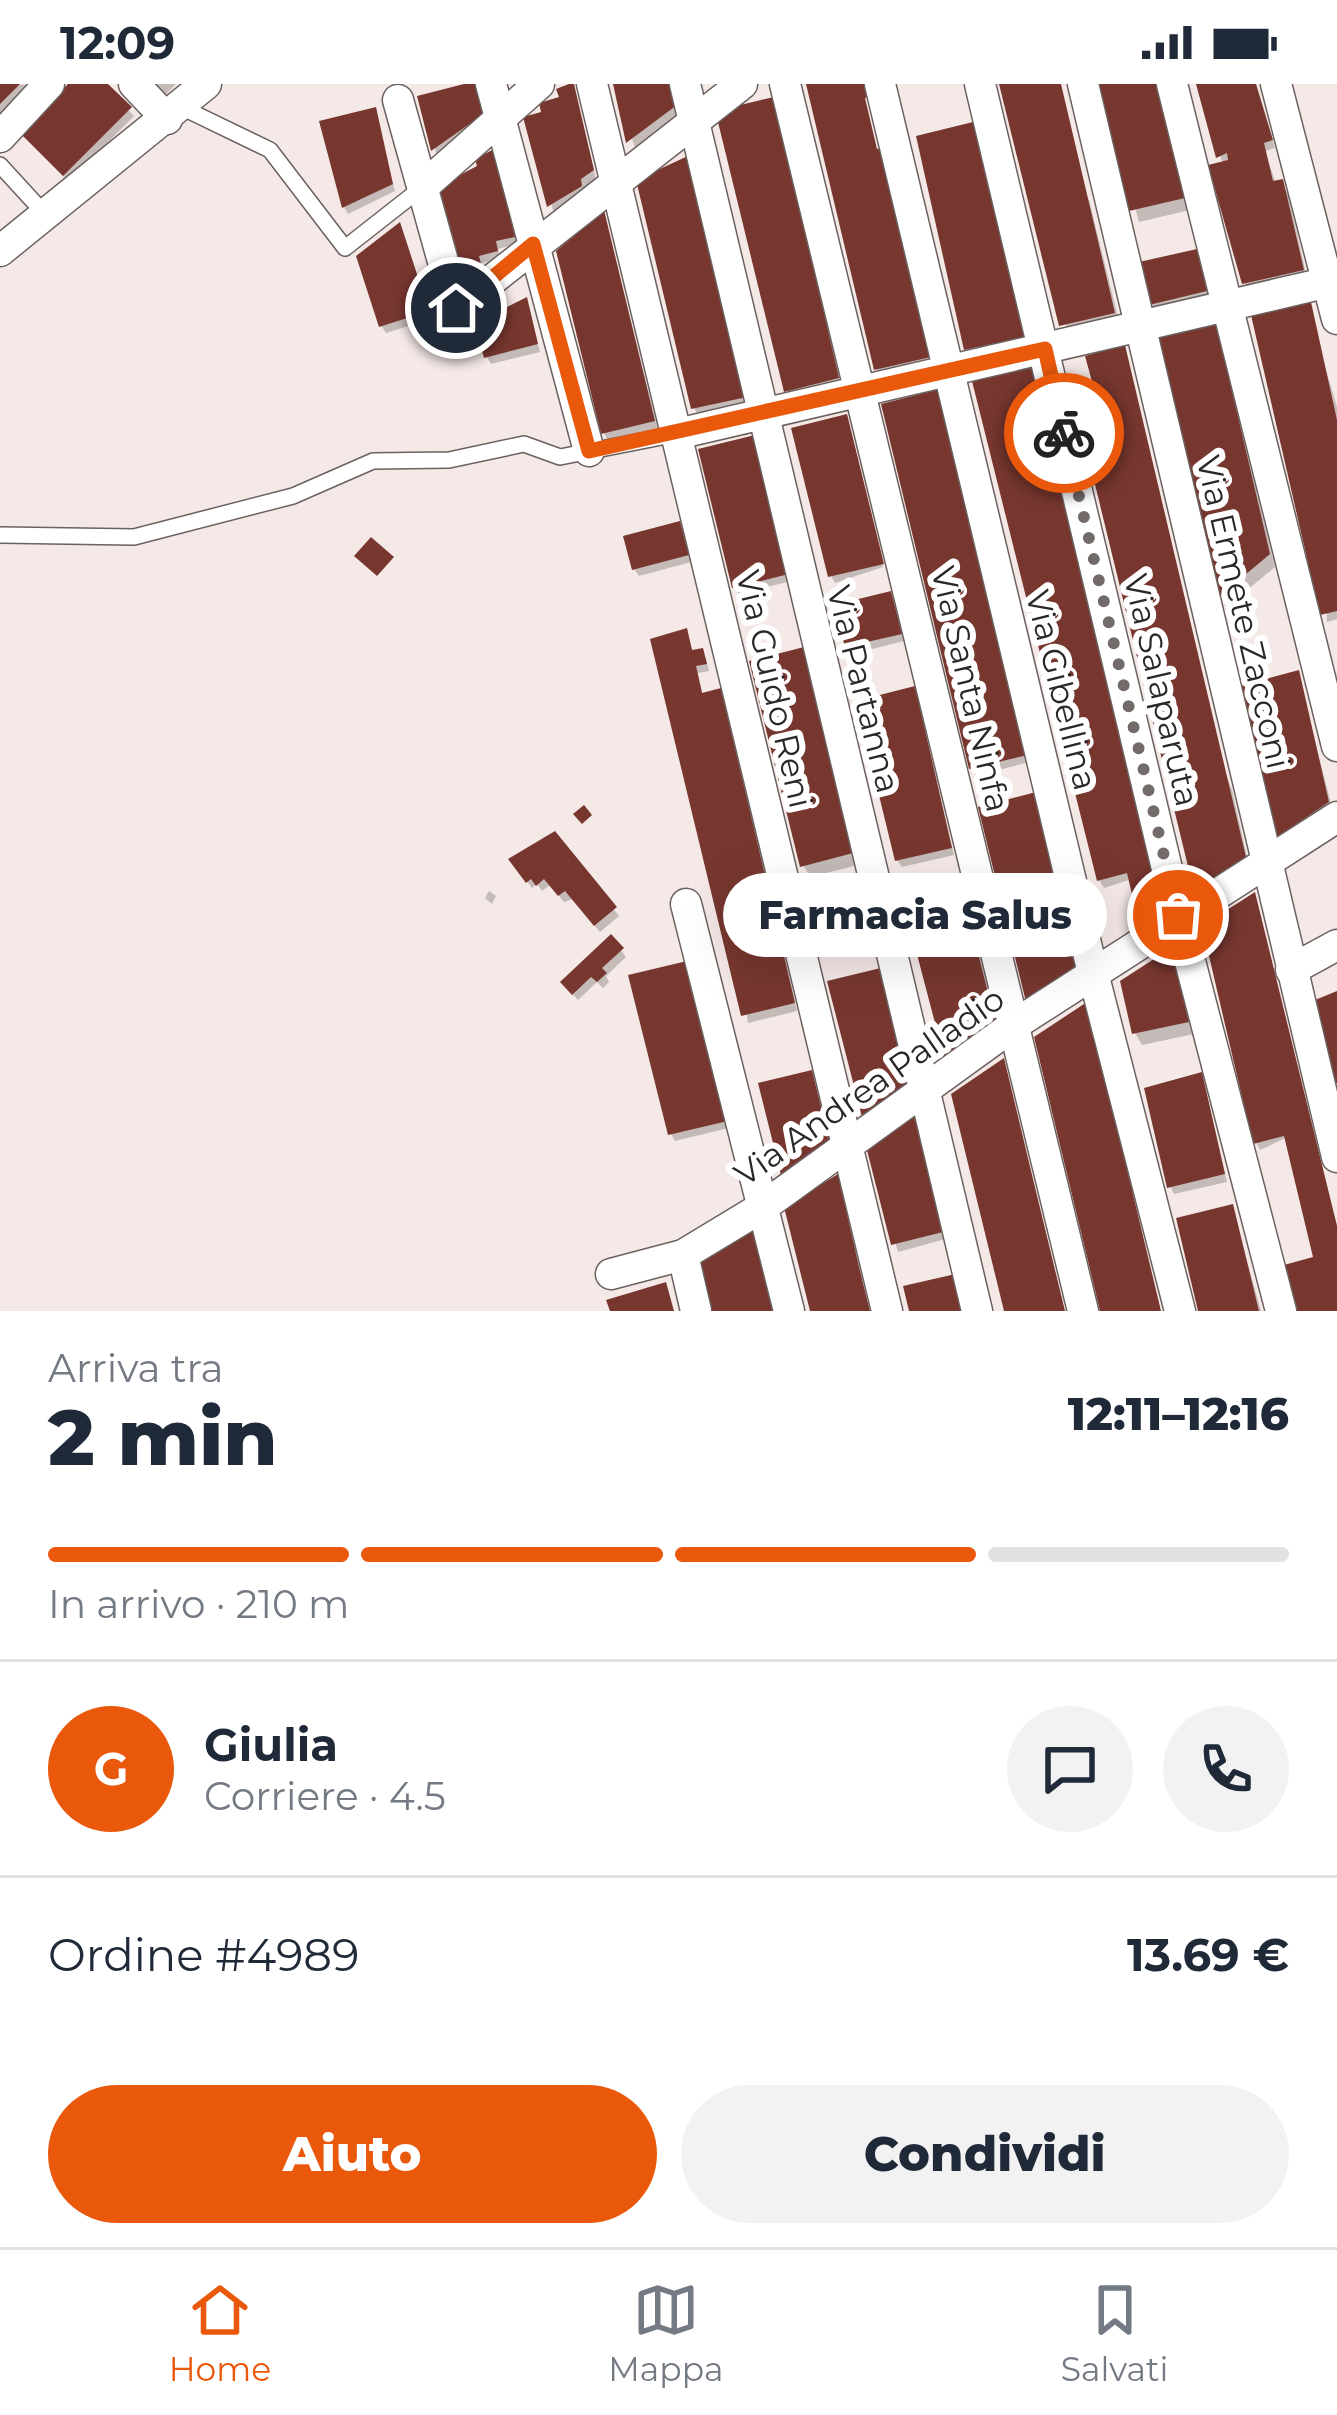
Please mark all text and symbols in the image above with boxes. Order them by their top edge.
text: 12:09 [60,15,175,70]
pin [405,257,507,359]
icon: home [423,275,489,341]
courier [1004,373,1124,493]
icon: bike [1031,400,1097,466]
street label: Via Ermete Zacconi [1188,452,1300,772]
street label: Via Santa Ninfa [923,562,1019,816]
street label: Via Guido Reni [728,566,822,812]
street label: Via Salaparuta [1116,570,1208,810]
street label: Via Partanna [819,581,909,797]
street label: Via Gibellina [1018,586,1106,794]
pin [1127,864,1229,966]
callout: Farmacia Salus [722,873,1106,957]
icon: bag [1145,882,1211,948]
text: Farmacia Salus [758,891,1072,939]
street label: Via Andrea Palladio [726,978,1012,1194]
text: Arriva tra [48,1344,224,1392]
text: 12:11–12:16 [1068,1386,1289,1441]
text: 2 min [48,1389,278,1485]
text: In arrivo · 210 m [48,1580,349,1628]
button: chat [1007,1706,1133,1832]
button: phone [1163,1706,1289,1832]
text: Giulia [204,1717,338,1772]
text: G [94,1741,128,1796]
text: Corriere · 4.5 [204,1772,446,1820]
text: Ordine #4989 [48,1927,359,1982]
text: 13.69 € [1127,1927,1289,1982]
button: Aiuto [48,2085,657,2223]
button: Condividi [681,2085,1289,2223]
tab: Home [169,2277,271,2389]
tab: Mappa [608,2277,723,2389]
tab: Salvati [1061,2277,1168,2389]

